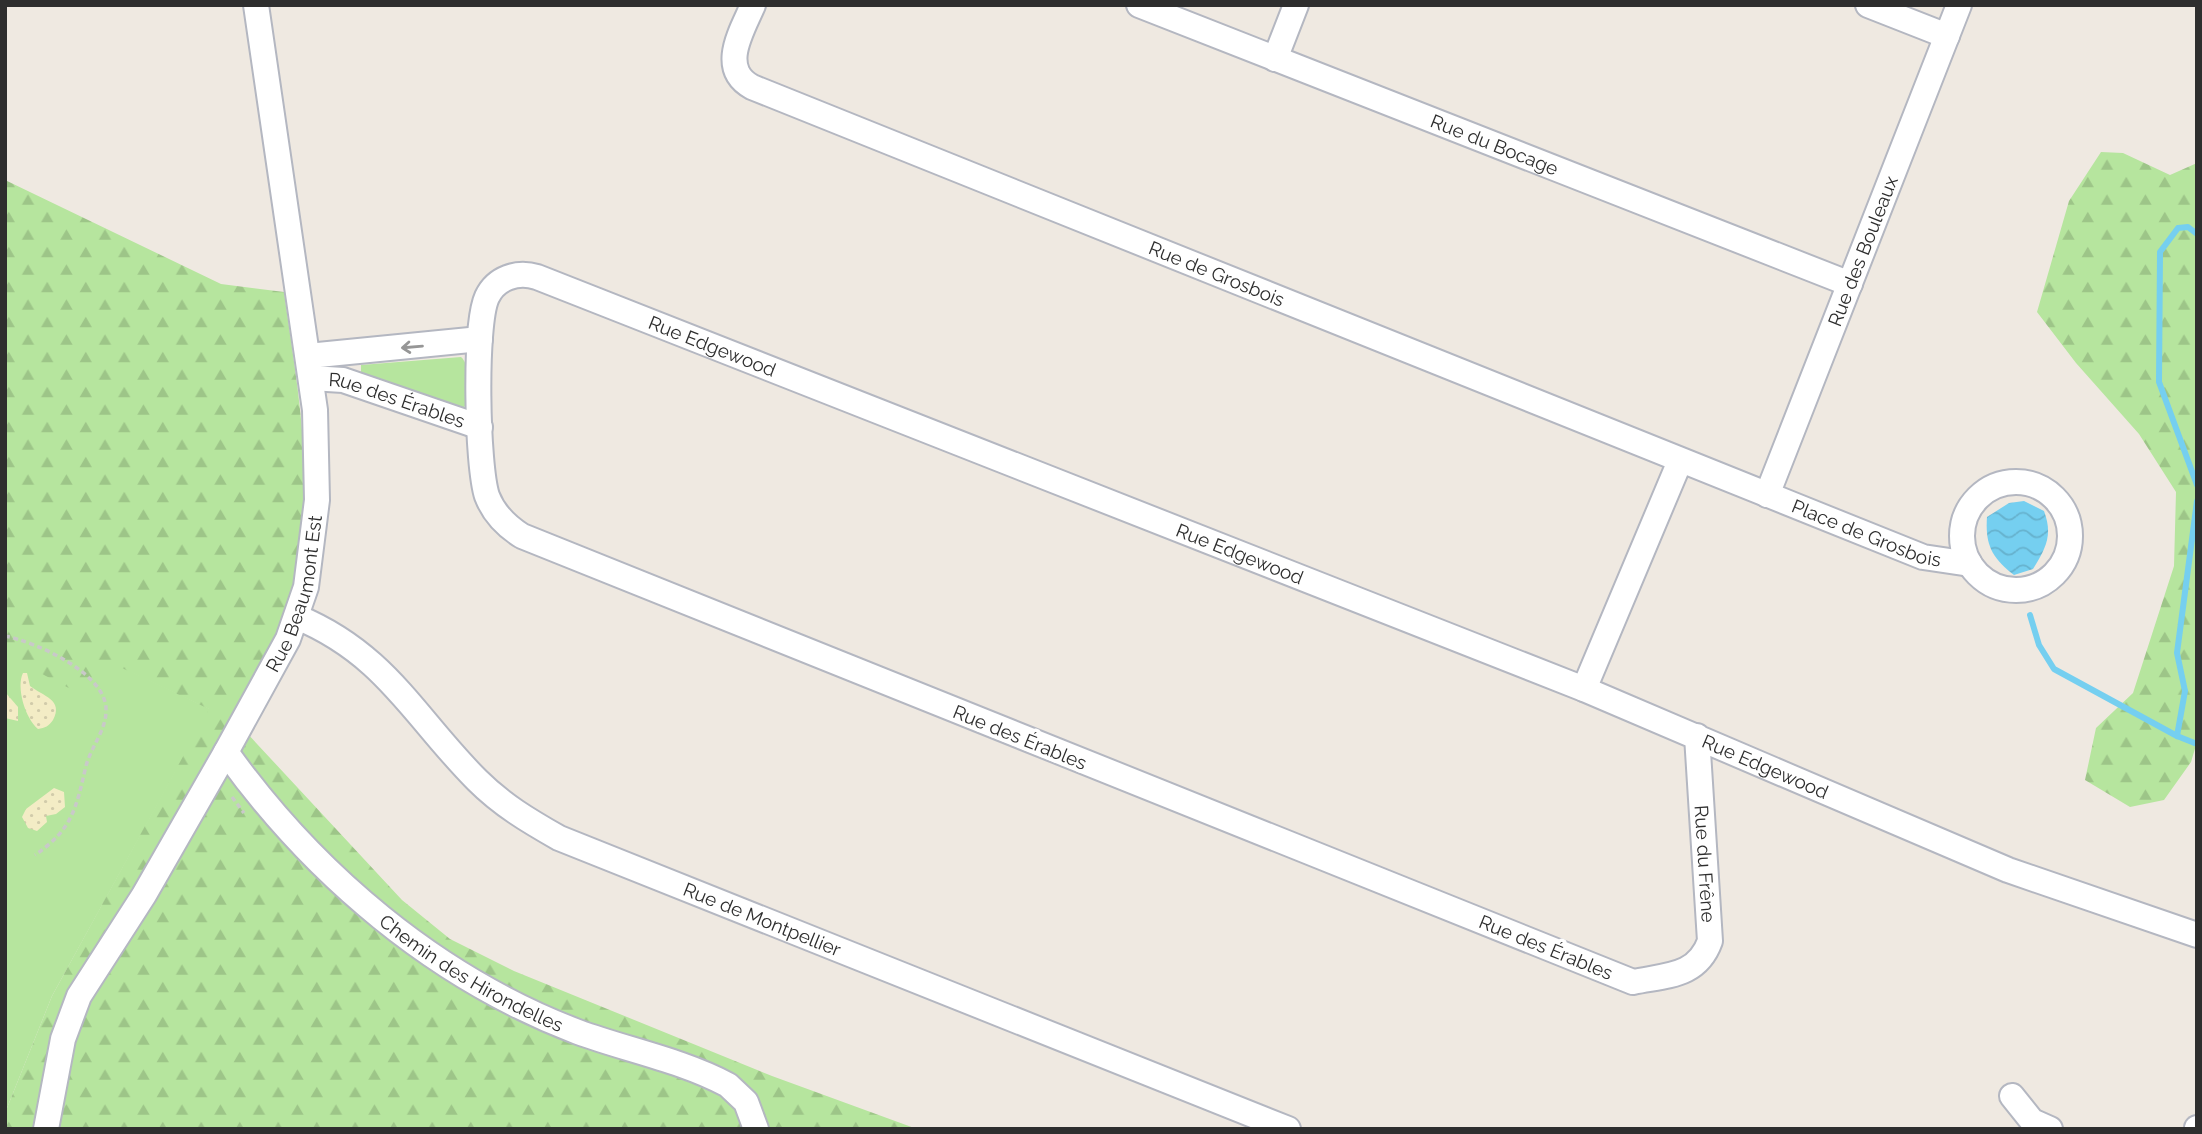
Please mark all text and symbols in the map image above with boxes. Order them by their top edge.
street label: Rue du Bocage [1428,110,1562,179]
street label: Rue des Bouleaux [1823,172,1902,329]
street label: Rue de Grosbois [1146,236,1288,311]
street label: Rue Edgewood [645,311,779,381]
one-way arrow [401,341,424,354]
street label: Rue des Érables [328,368,468,432]
street label: Place de Grosbois [1789,495,1943,571]
street label: Rue Beaumont Est [261,513,326,676]
street label: Rue Edgewood [1173,519,1307,589]
street label: Rue des Érables [950,700,1090,774]
street label: Rue Edgewood [1699,730,1832,803]
street label: Rue du Frêne [1690,804,1720,923]
street label: Rue de Montpellier [680,878,845,961]
street label: Chemin des Hirondelles [375,910,567,1036]
street label: Rue des Érables [1476,910,1616,984]

